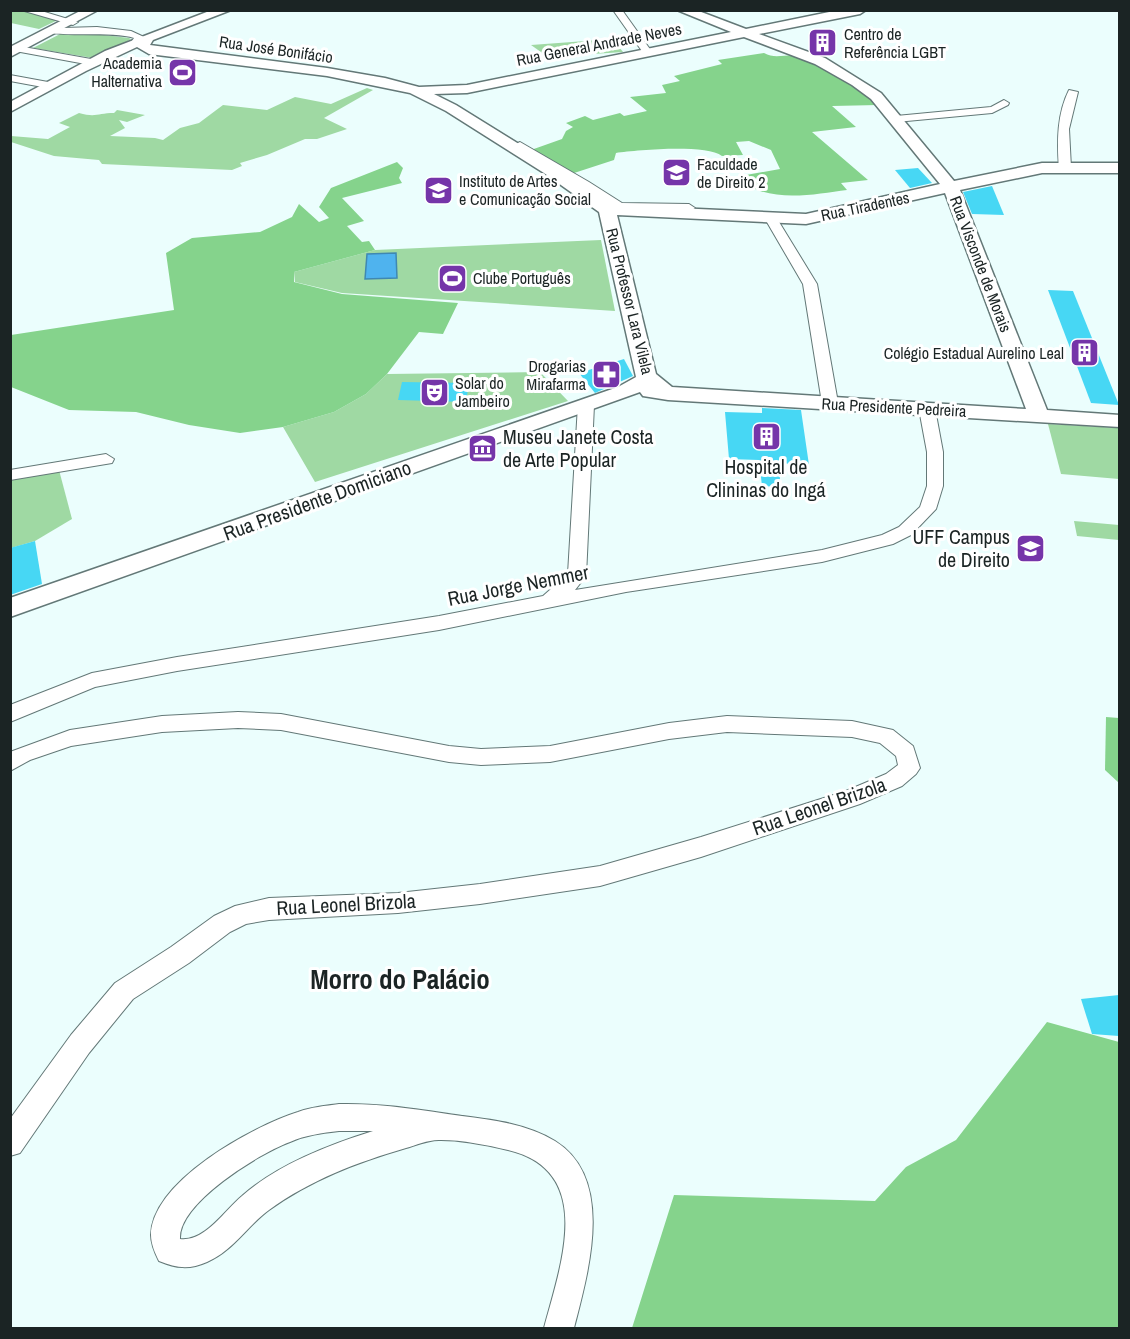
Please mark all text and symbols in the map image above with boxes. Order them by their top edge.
street label: Rua General Andrade Neves [515,17,683,71]
place label: Centro de Referência LGBT [844,23,946,63]
building icon: Centro de Referência LGBT [807,27,839,59]
street label: Rua José Bonifácio [218,30,334,68]
place label: Academia Halternativa [91,52,163,92]
sports icon: Academia Halternativa [167,56,199,88]
place label: Faculdade de Direito 2 [697,153,766,193]
school or university icon: Faculdade de Direito 2 [660,157,692,189]
place label: Instituto de Artes e Comunicação Social [459,170,591,210]
school or university icon: Instituto de Artes e Comunicação Social [422,174,454,206]
street label: Rua Tiradentes [819,186,911,226]
street label: Rua Visconde de Morais [945,193,1017,335]
street label: Rua Professor Lara Vilela [601,226,659,377]
sports icon: Clube Português [436,262,468,294]
place label: Clube Português [473,267,571,289]
building icon: Colégio Estadual Aurelino Leal [1069,337,1101,369]
place label: Colégio Estadual Aurelino Leal [884,342,1064,364]
place label: Drogarias Mirafarma [526,355,587,395]
pharmacy icon: Drogarias Mirafarma [591,359,623,391]
place label: Solar do Jambeiro [455,372,510,412]
theatre icon: Solar do Jambeiro [418,376,450,408]
street label: Rua Presidente Pedreira [821,392,968,422]
building icon: Hospital de Clininas do Ingá [750,420,782,452]
place label: Museu Janete Costa de Arte Popular [503,423,653,473]
museum icon: Museu Janete Costa de Arte Popular [466,432,498,464]
street label: Rua Presidente Domiciano [219,453,415,547]
place label: Hospital de Clininas do Ingá [706,453,826,503]
place label: UFF Campus de Direito [913,523,1010,573]
school or university icon: UFF Campus de Direito [1015,532,1047,564]
street label: Rua Jorge Nemmer [445,558,591,612]
street label: Rua Leonel Brizola [749,771,889,841]
street label: Rua Leonel Brizola [276,887,416,921]
district label: Morro do Palácio [310,961,490,997]

